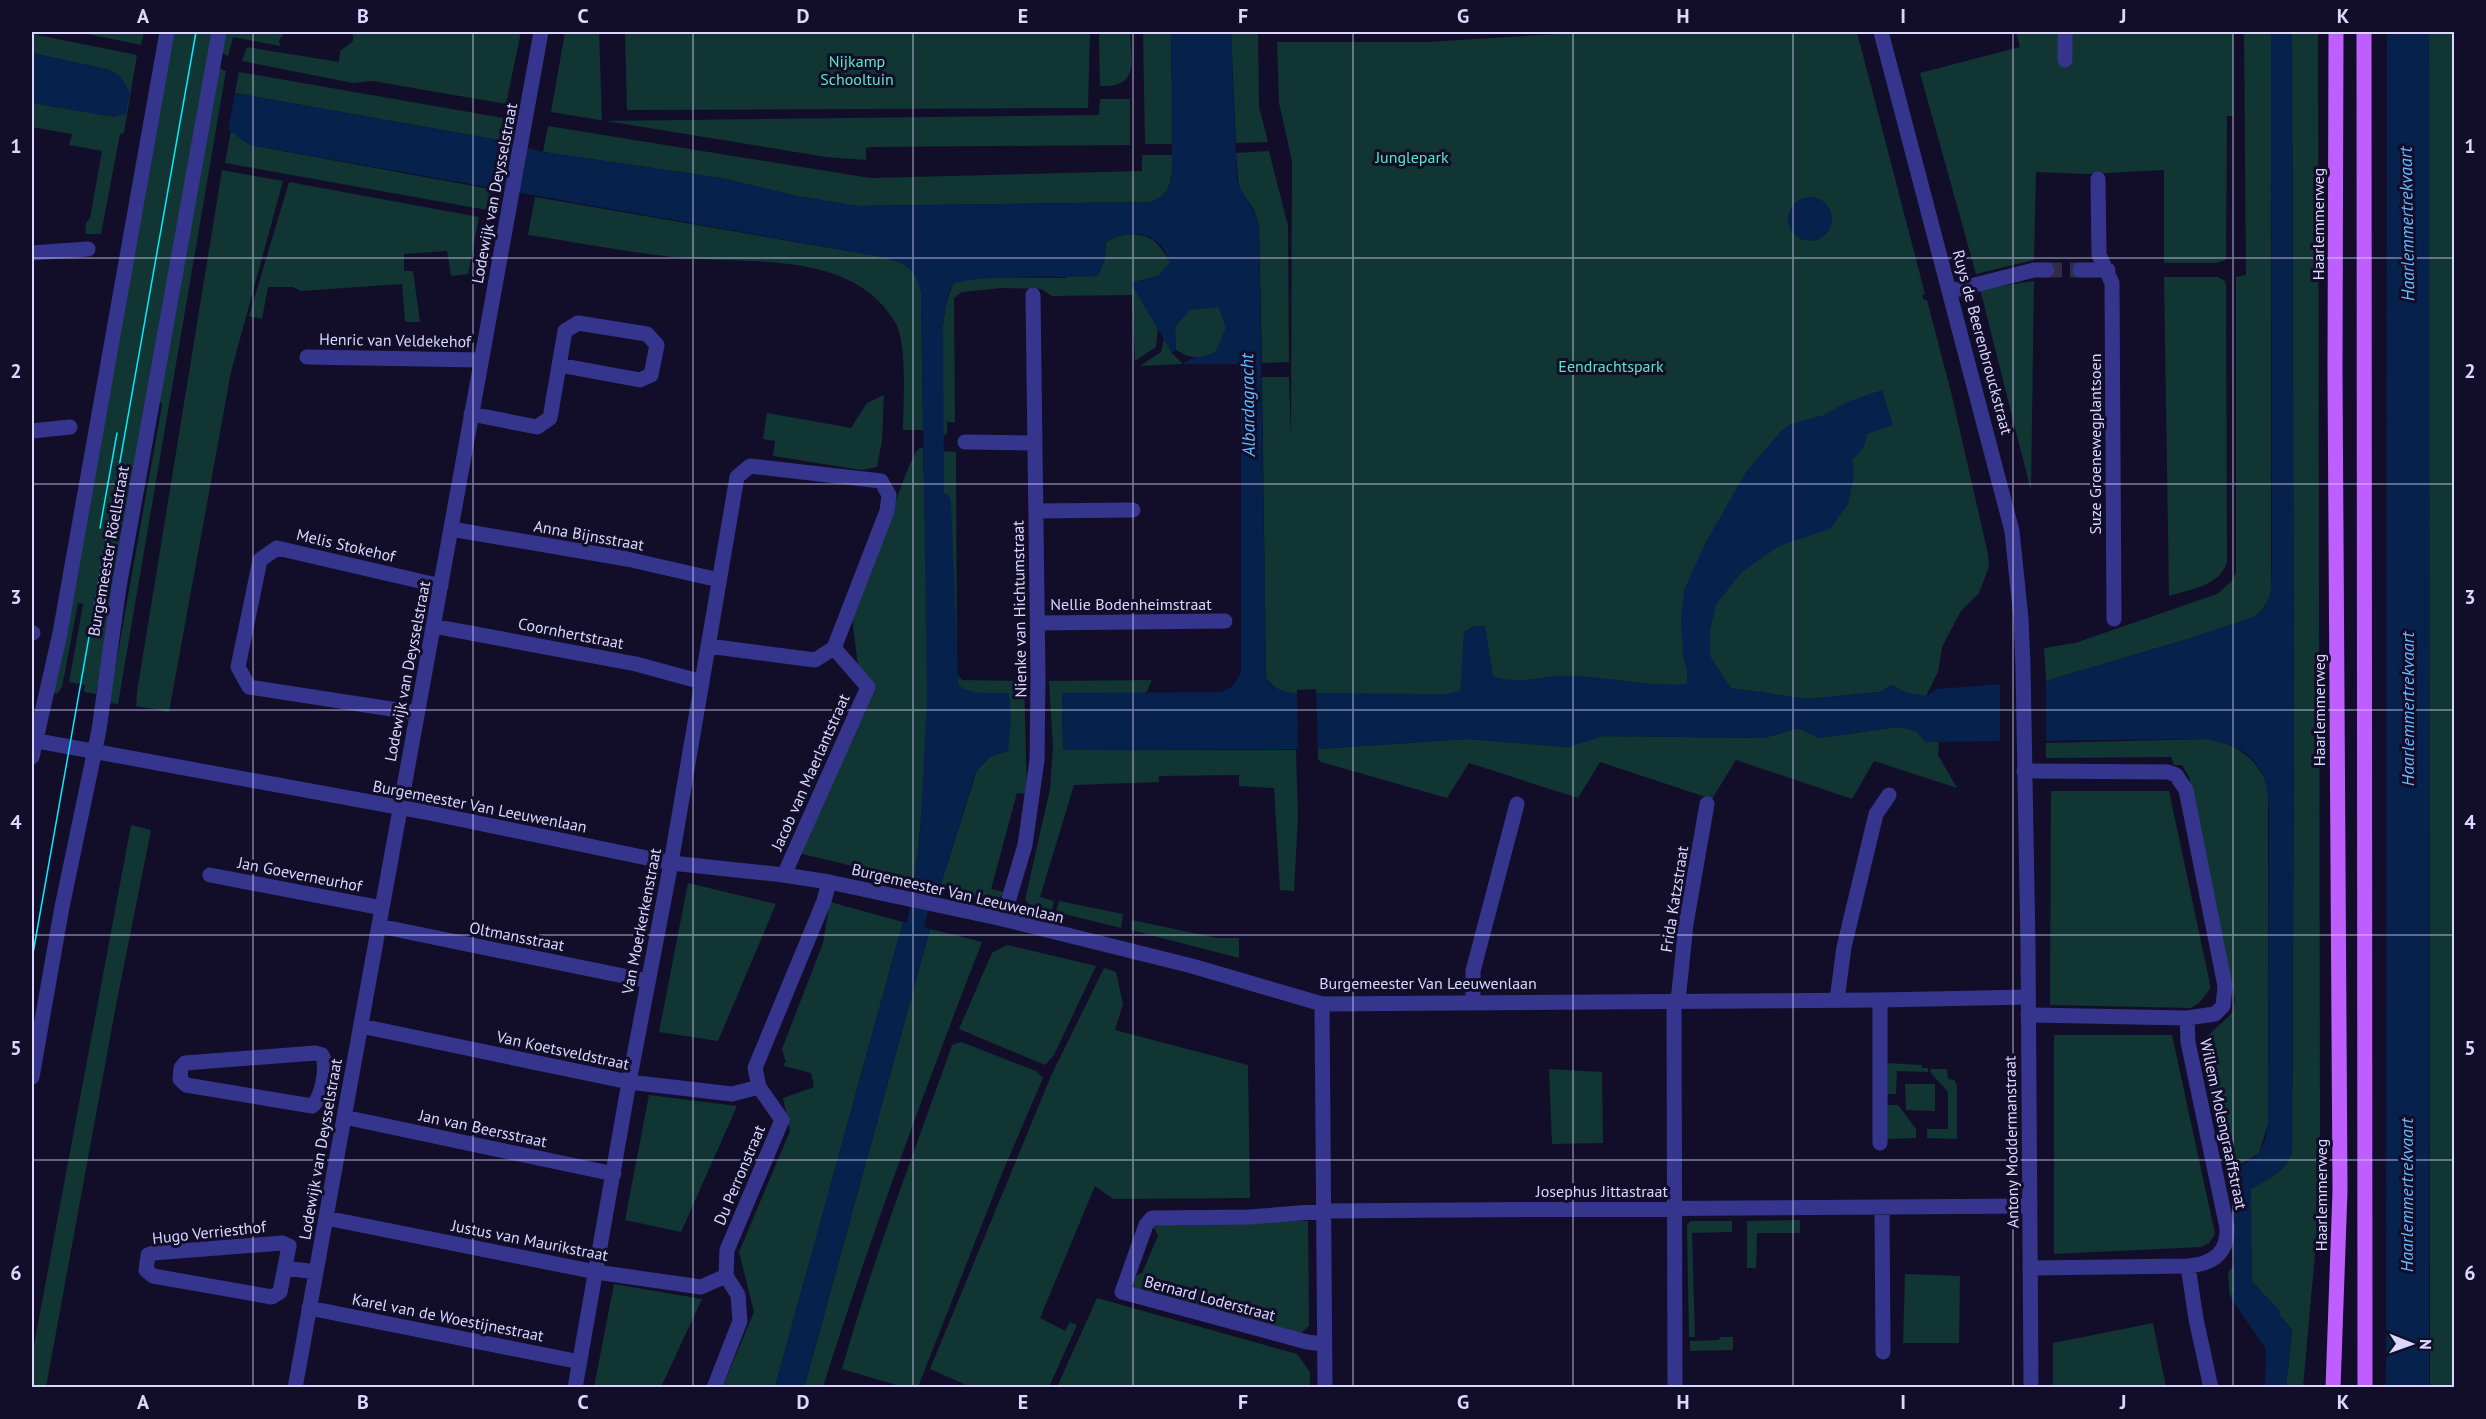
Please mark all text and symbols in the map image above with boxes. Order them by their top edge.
text: A [137,3,150,29]
text: B [357,3,369,29]
text: C [577,3,589,29]
text: D [797,3,810,29]
text: E [1018,3,1028,29]
text: F [1238,3,1248,29]
text: G [1457,3,1469,29]
text: H [1676,3,1690,29]
text: I [1900,3,1906,29]
text: J [2119,3,2126,29]
text: K [2337,3,2350,29]
park label: Nijkamp Schooltuin [820,51,894,89]
street label: Lodewijk van Deysselstraat [467,100,521,285]
text: 1 [10,133,22,159]
text: 1 [2464,133,2476,159]
water label: Haarlemmertrekvaart [2394,145,2419,301]
park label: Junglepark [1374,147,1449,167]
street label: Haarlemmerweg [2308,168,2328,280]
street label: Ruys de Beerenbrouckstraat [1949,248,2017,437]
street label: Henric van Veldekehof [319,329,472,351]
water label: Albardagracht [1235,352,1260,458]
street label: Suze Groenewegplantsoen [2085,354,2105,534]
park label: Eendrachtspark [1558,356,1664,376]
text: 2 [10,358,22,384]
text: 2 [2464,358,2476,384]
street label: Burgemeester Röellstraat [83,464,133,638]
street label: Anna Bijnsstraat [532,515,646,555]
street label: Nienke van Hichtumstraat [1007,520,1031,698]
street label: Melis Stokehof [295,524,398,566]
street label: Lodewijk van Deysselstraat [380,578,434,763]
text: 3 [10,584,22,610]
text: 3 [2464,584,2476,610]
street label: Nellie Bodenheimstraat [1050,594,1212,614]
street label: Coornhertstraat [517,613,626,653]
water label: Haarlemmertrekvaart [2396,630,2419,786]
street label: Haarlemmerweg [2309,654,2329,766]
street label: Jacob van Maerlantstraat [766,690,854,854]
street label: Burgemeester Van Leeuwenlaan [371,775,589,837]
text: 4 [10,809,22,835]
text: 4 [2464,809,2476,835]
street label: Frida Katzstraat [1656,844,1692,954]
street label: Van Moerkerkenstraat [617,846,665,997]
street label: Jan Goeverneurhof [235,852,365,896]
street label: Burgemeester Van Leeuwenlaan [850,859,1066,927]
street label: Oltmansstraat [468,917,567,955]
street label: Burgemeester Van Leeuwenlaan [1319,973,1537,993]
street label: Van Koetsveldstraat [494,1026,632,1074]
text: 5 [10,1035,22,1061]
text: 5 [2464,1035,2476,1061]
street label: Willem Molengraaffstraat [2196,1037,2252,1212]
street label: Antony Moddermanstraat [1999,1055,2023,1228]
street label: Lodewijk van Deysselstraat [294,1056,346,1241]
street label: Jan van Beersstraat [416,1104,549,1151]
water label: Haarlemmertrekvaart [2395,1116,2418,1272]
street label: Du Perronstraat [709,1121,769,1228]
street label: Haarlemmerweg [2311,1139,2331,1251]
street label: Josephus Jittastraat [1535,1181,1668,1201]
street label: Justus van Maurikstraat [449,1215,611,1265]
street label: Hugo Verriesthof [151,1216,268,1248]
text: 6 [10,1260,22,1286]
text: 6 [2464,1260,2476,1286]
street label: Bernard Loderstraat [1142,1271,1278,1325]
street label: Karel van de Woestijnestraat [351,1289,546,1345]
north arrow [2381,1314,2441,1374]
text: N [2416,1339,2436,1350]
text: A [137,1389,150,1415]
text: B [357,1389,369,1415]
text: C [577,1389,589,1415]
text: D [797,1389,810,1415]
text: E [1018,1389,1028,1415]
text: F [1238,1389,1248,1415]
text: G [1457,1389,1469,1415]
text: H [1676,1389,1690,1415]
text: I [1900,1389,1906,1415]
text: J [2119,1389,2126,1415]
text: K [2337,1389,2350,1415]

